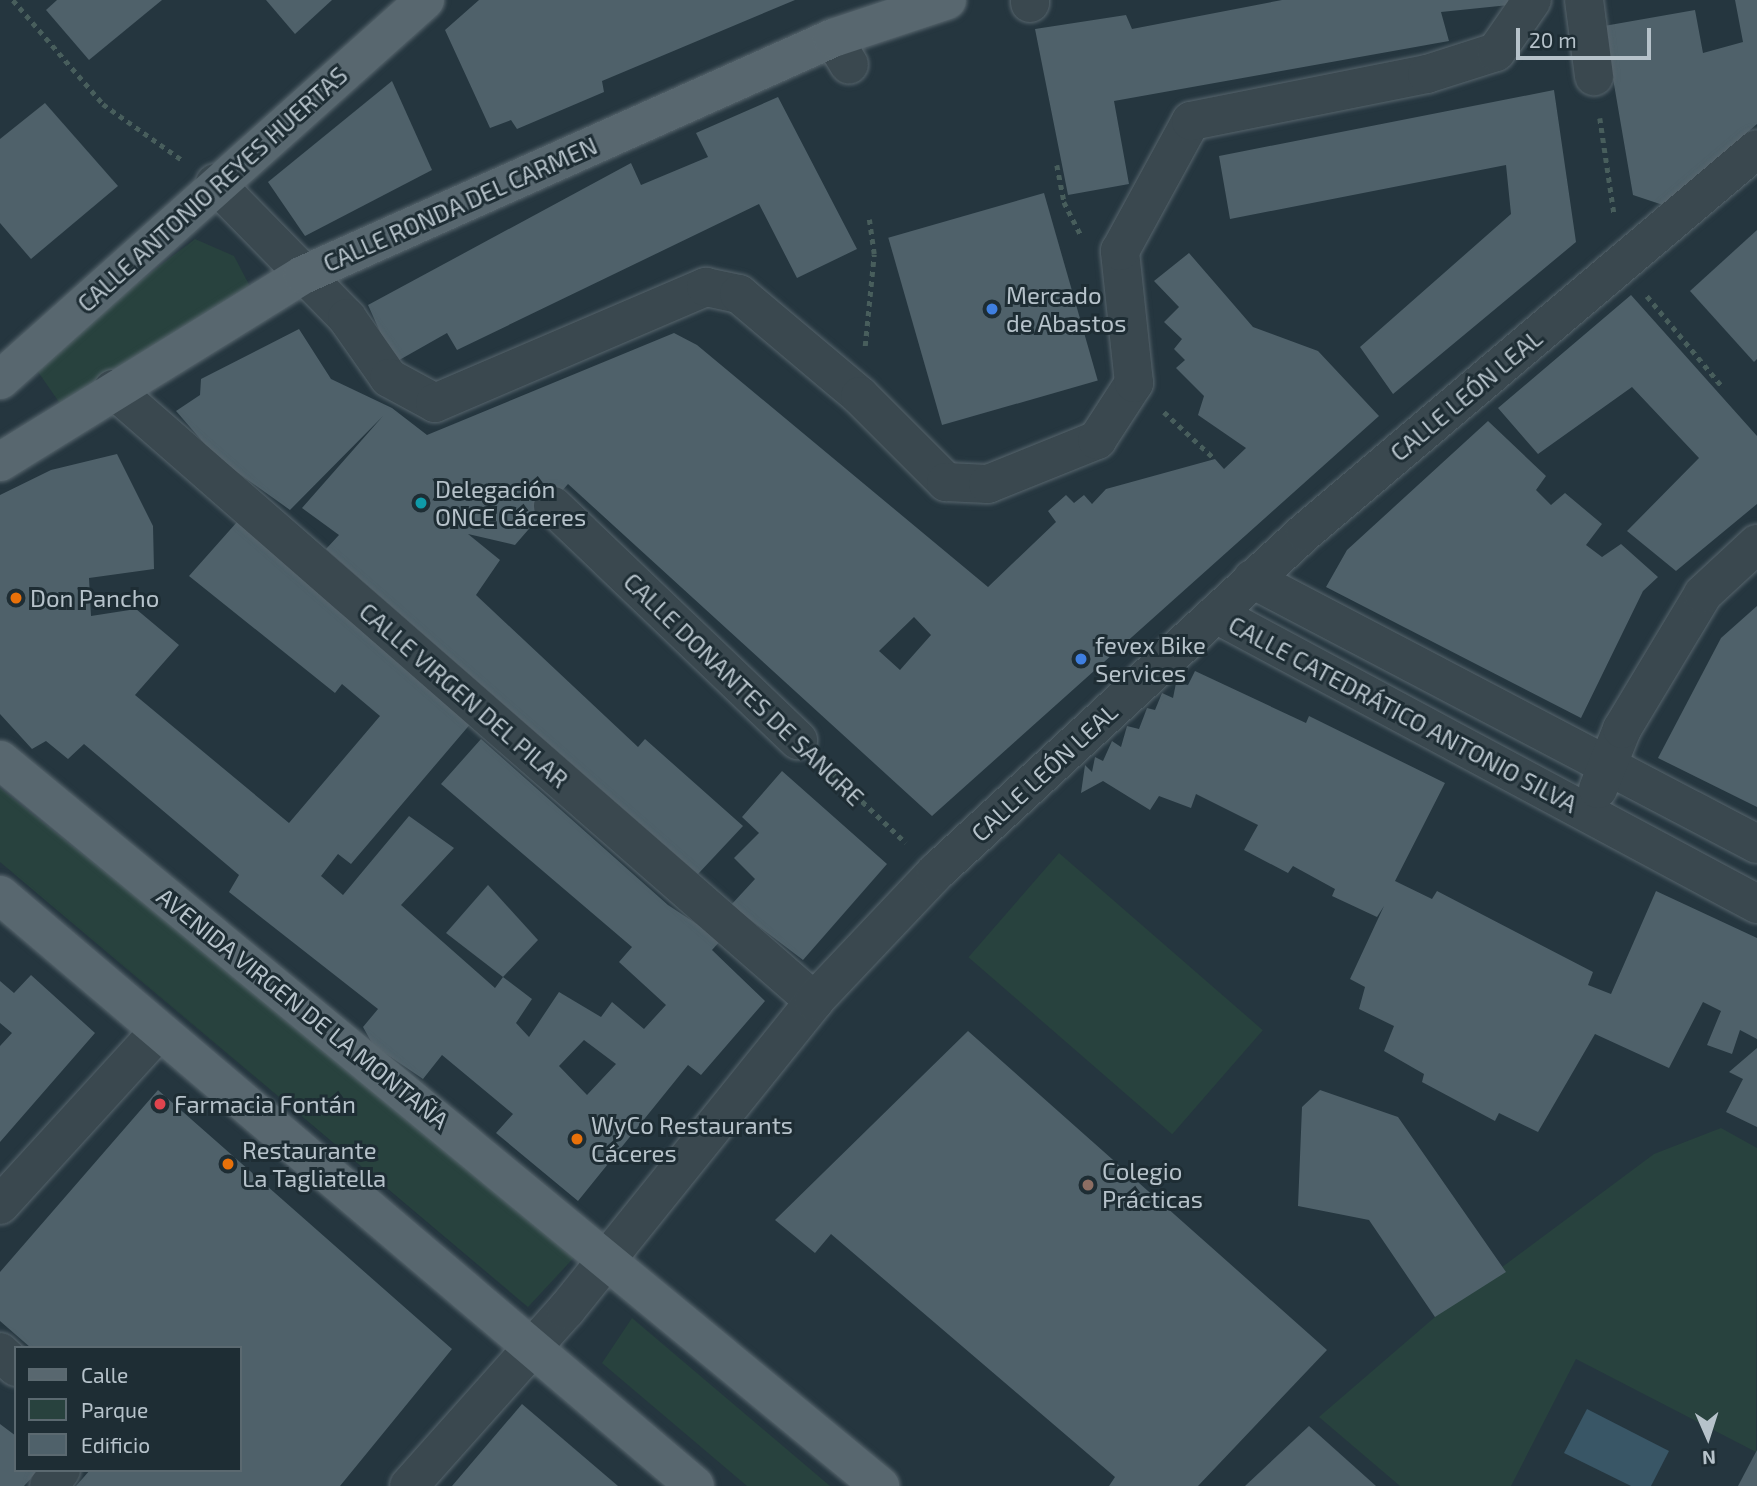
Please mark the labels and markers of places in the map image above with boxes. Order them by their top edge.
place label: Mercado de Abastos [1006,281,1127,337]
marker: Mercado de Abastos [984,301,1000,317]
place label: Delegación ONCE Cáceres [435,475,586,531]
marker: Delegación ONCE Cáceres [413,495,429,511]
place label: Don Pancho [30,584,159,612]
marker: Don Pancho [8,590,24,606]
place label: fevex Bike Services [1095,631,1206,687]
marker: fevex Bike Services [1073,651,1089,667]
place label: Farmacia Fontán [174,1090,356,1118]
marker: Farmacia Fontán [152,1096,168,1112]
place label: WyCo Restaurants Cáceres [591,1111,793,1167]
marker: WyCo Restaurants Cáceres [569,1131,585,1147]
place label: Restaurante La Tagliatella [242,1136,387,1192]
marker: Restaurante La Tagliatella [220,1156,236,1172]
place label: Colegio Prácticas [1102,1157,1203,1213]
marker: Colegio Prácticas [1080,1177,1096,1193]

